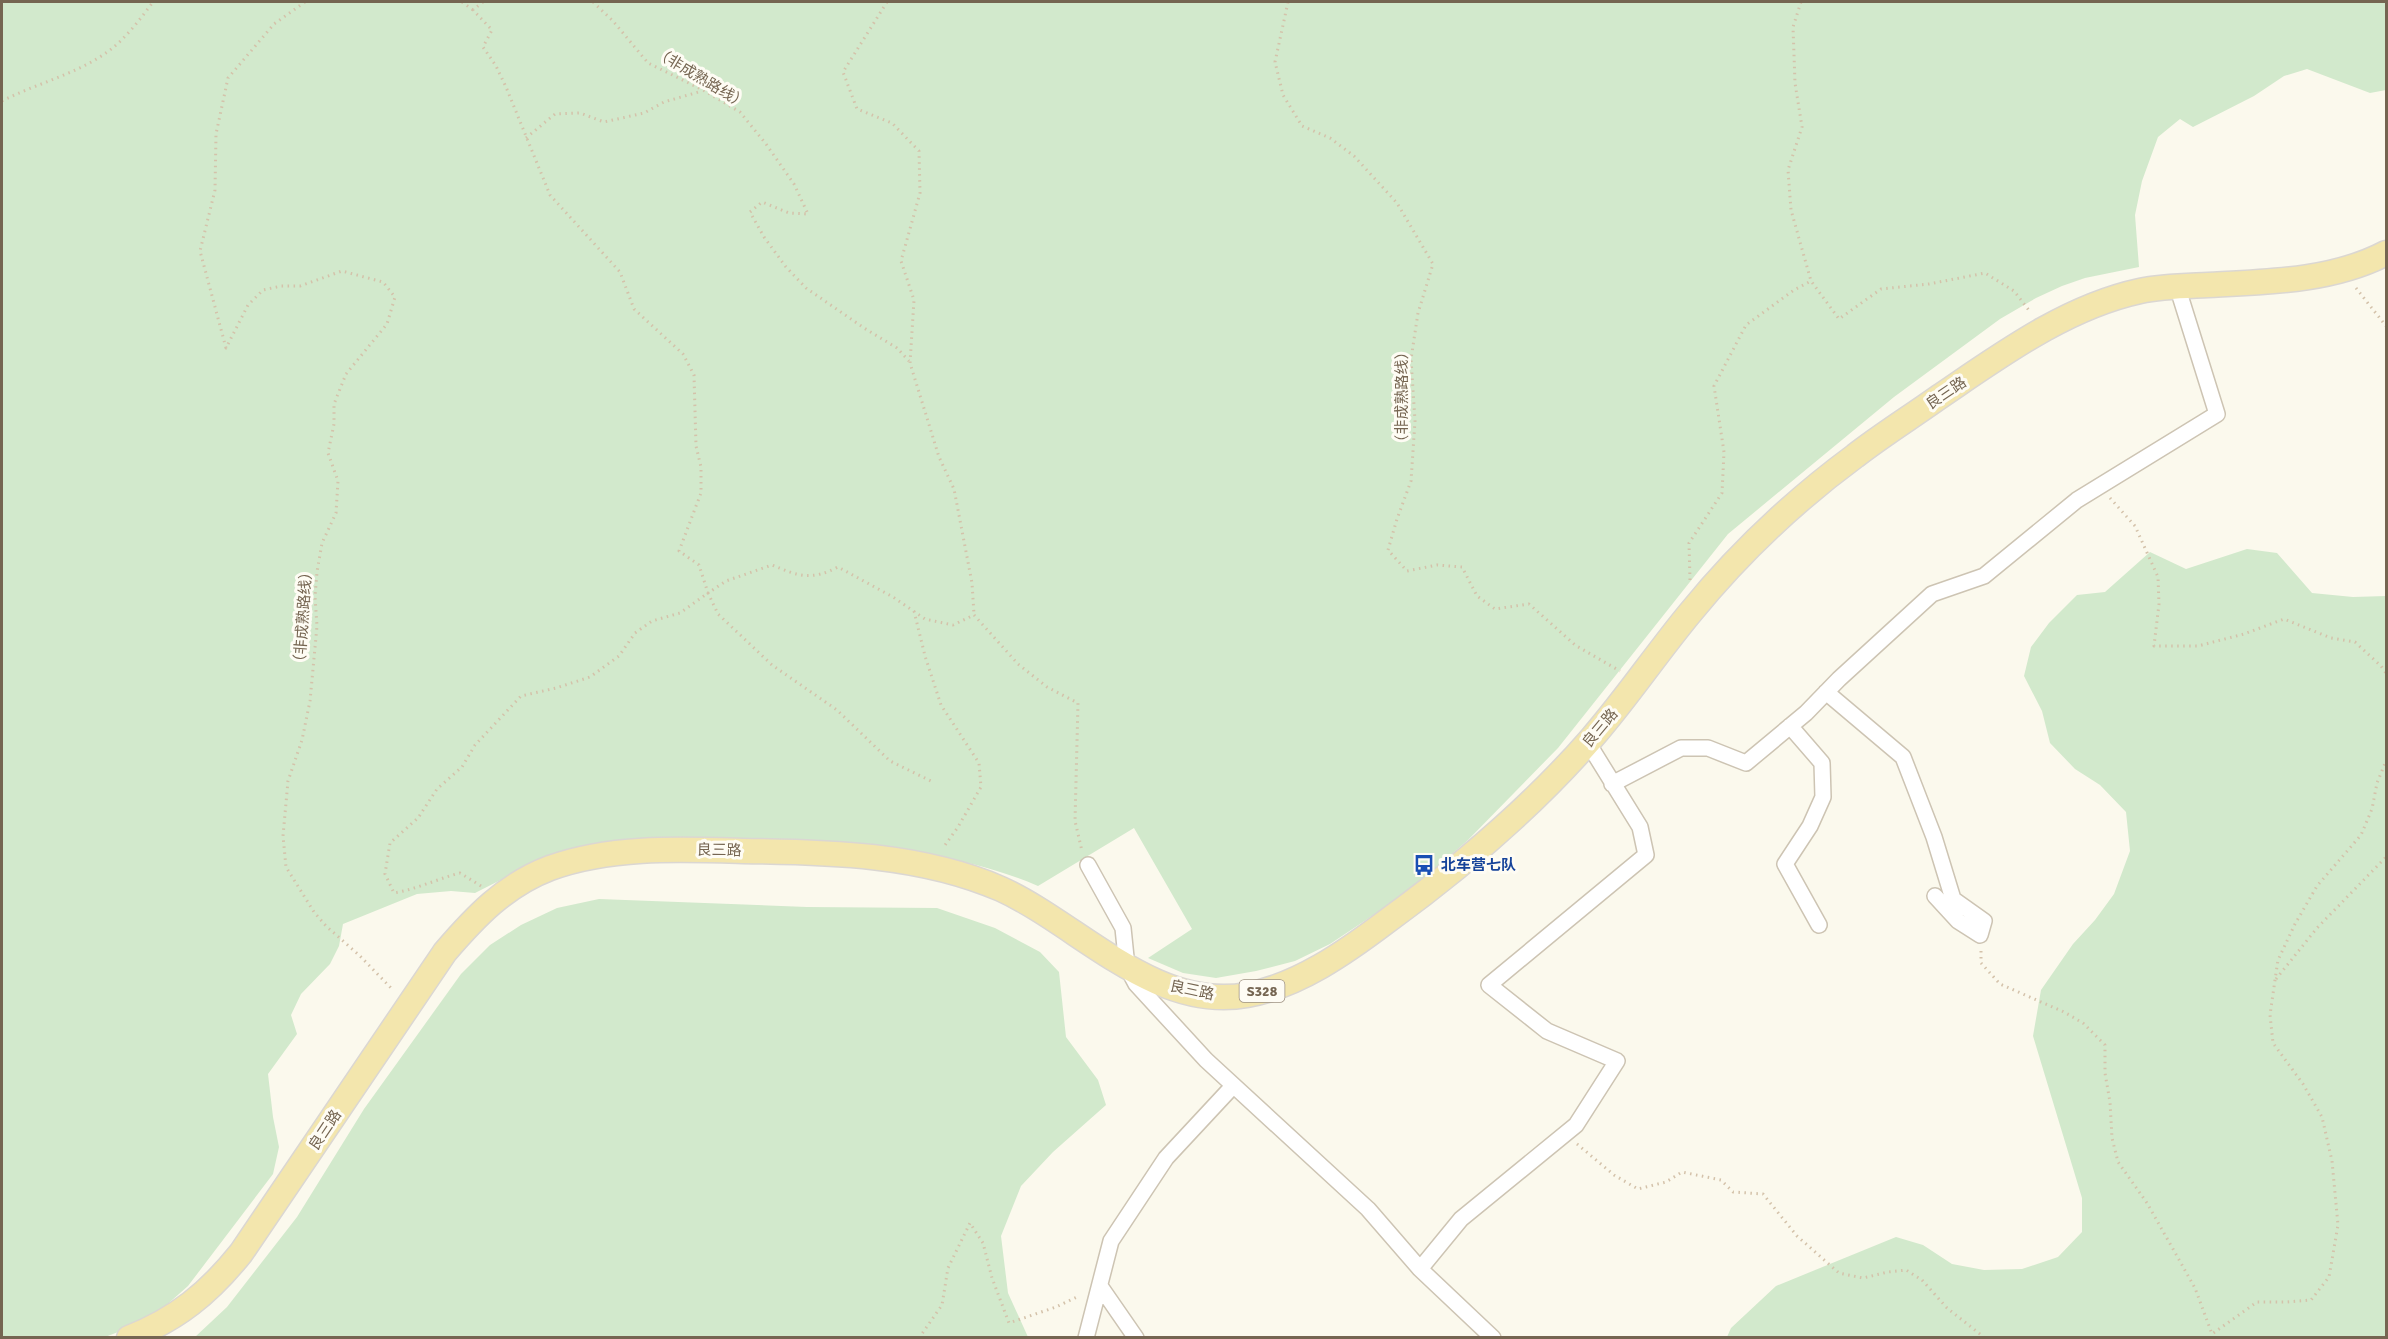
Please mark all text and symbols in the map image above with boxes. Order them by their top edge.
street label: （非成熟路线） [651,43,751,113]
street label: （非成熟路线） [1393,344,1411,450]
street label: 良三路 [1922,373,1970,413]
street label: （非成熟路线） [290,564,316,670]
street label: 良三路 [1579,705,1621,751]
street label: 良三路 [696,841,742,859]
bus stop icon: 北车营七队 [1412,853,1436,877]
place label: 北车营七队 [1441,856,1516,874]
street label: 良三路 [1168,977,1216,1003]
road number: S328 [1240,980,1284,1002]
street label: 良三路 [305,1106,345,1154]

